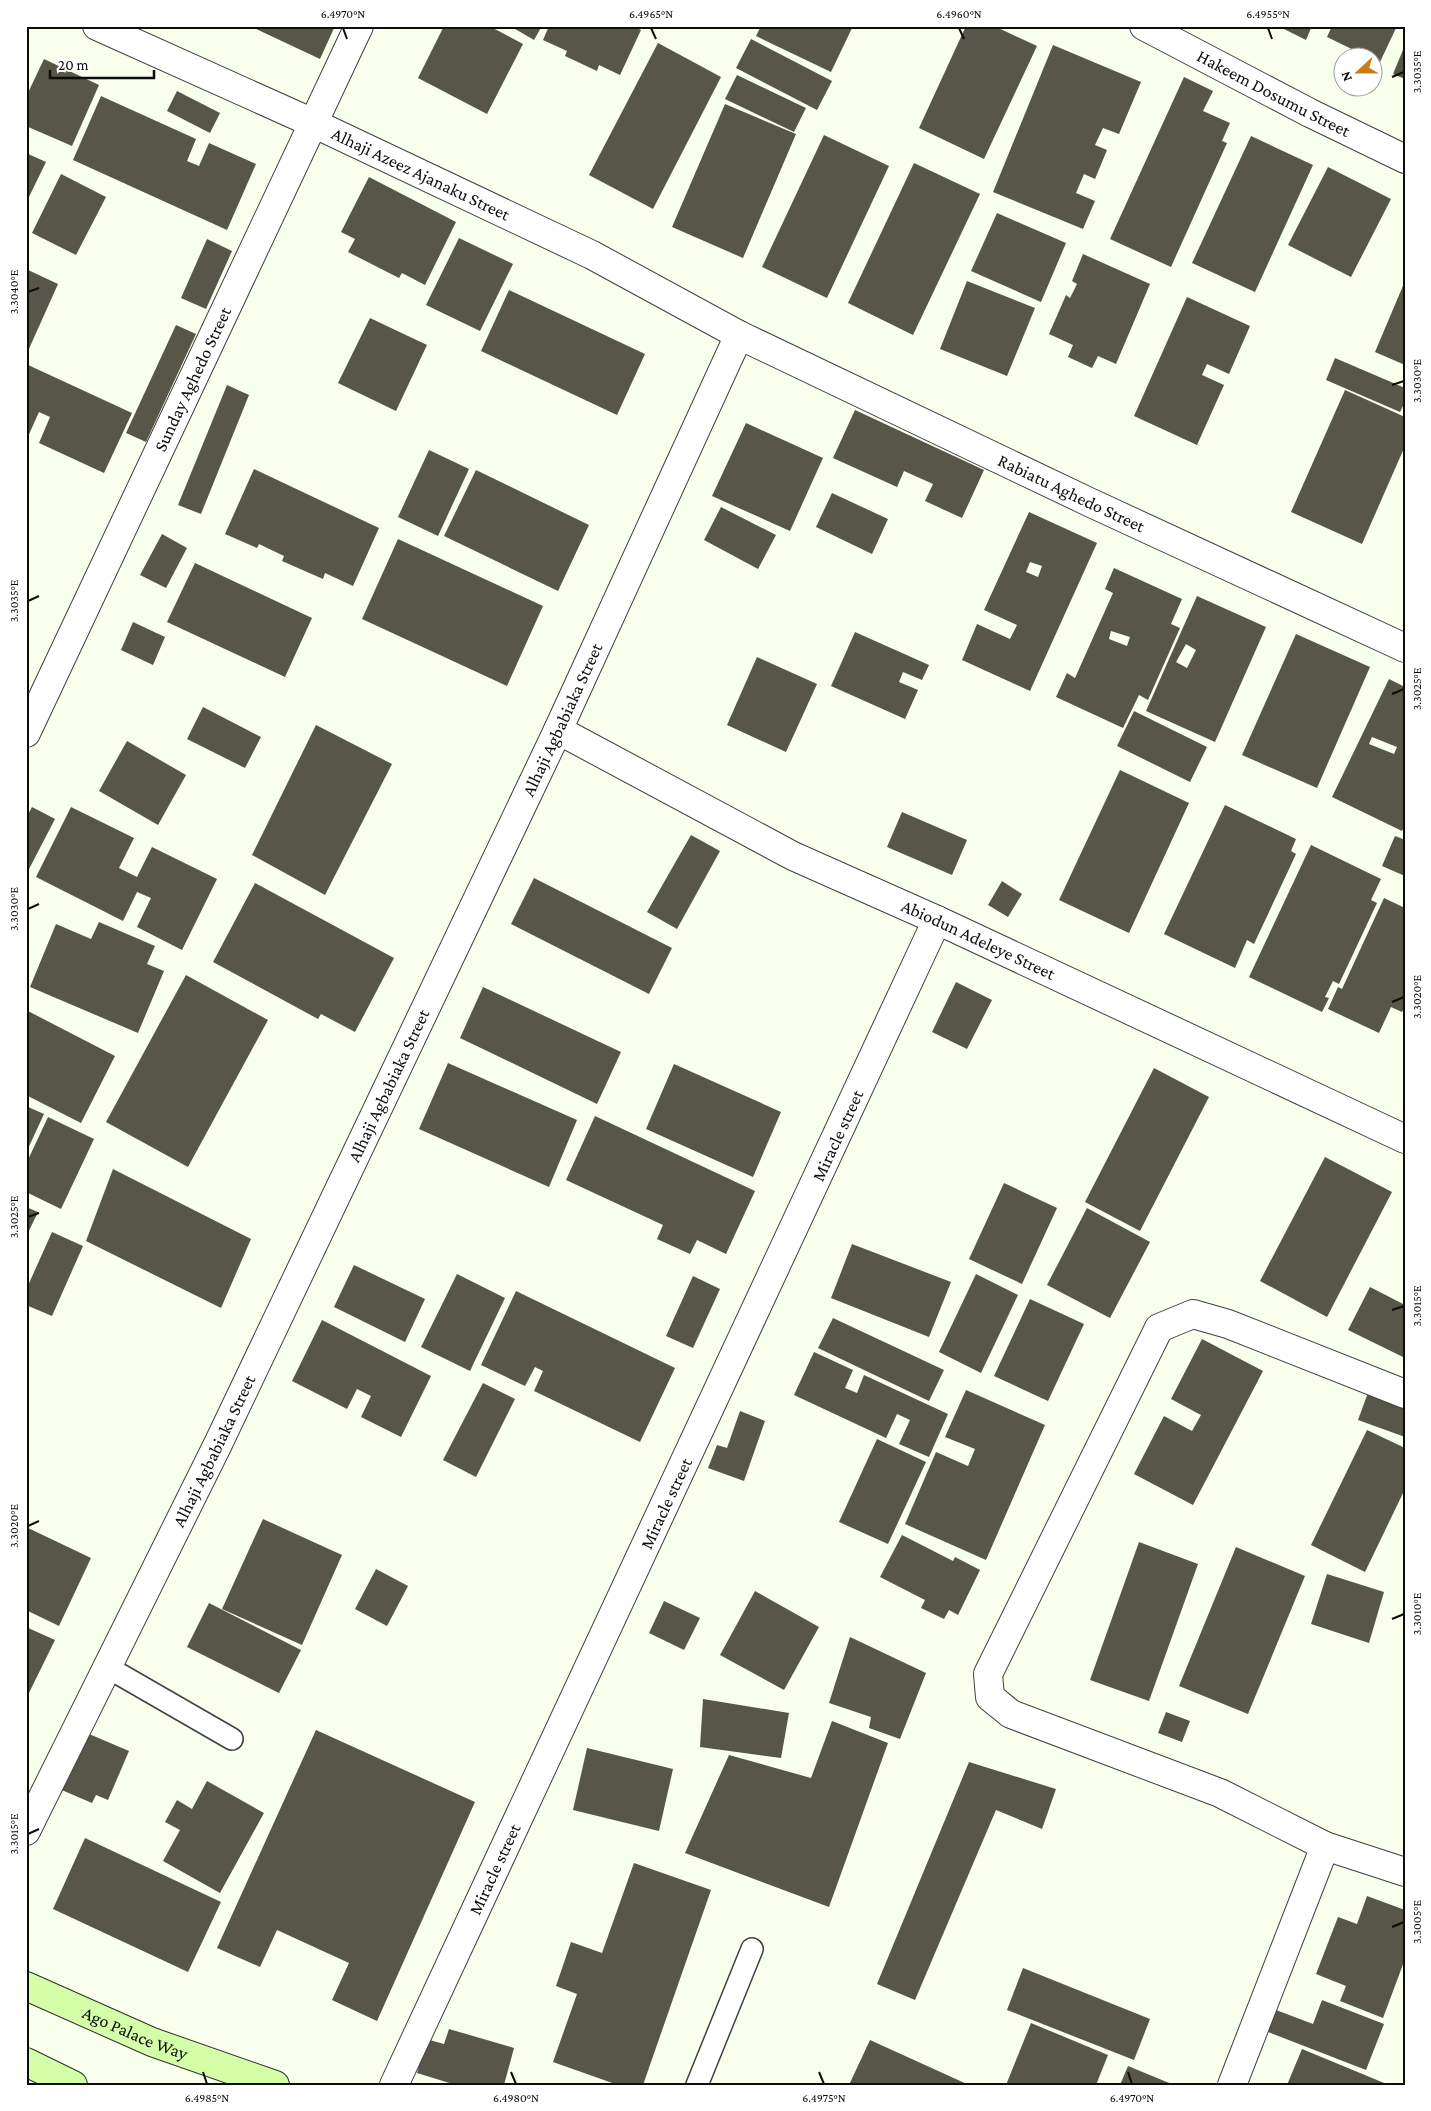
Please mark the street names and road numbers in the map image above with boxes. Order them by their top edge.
street label: Hakeem Dosumu Street [1194,46,1354,141]
street label: Alhaji Azeez Ajanaku Street [328,123,514,225]
street label: Sunday Aghedo Street [150,303,236,455]
street label: Rabiatu Aghedo Street [995,450,1149,537]
street label: Alhaji Agbabiaka Street [518,639,607,799]
street label: Abiodun Adeleye Street [898,896,1059,984]
street label: Alhaji Agbabiaka Street [344,1005,434,1165]
street label: Miracle street [808,1086,868,1184]
street label: Alhaji Agbabiaka Street [168,1371,260,1530]
street label: Miracle street [636,1454,696,1552]
street label: Miracle street [465,1820,525,1918]
street label: Ago Palace Way [79,2002,191,2064]

